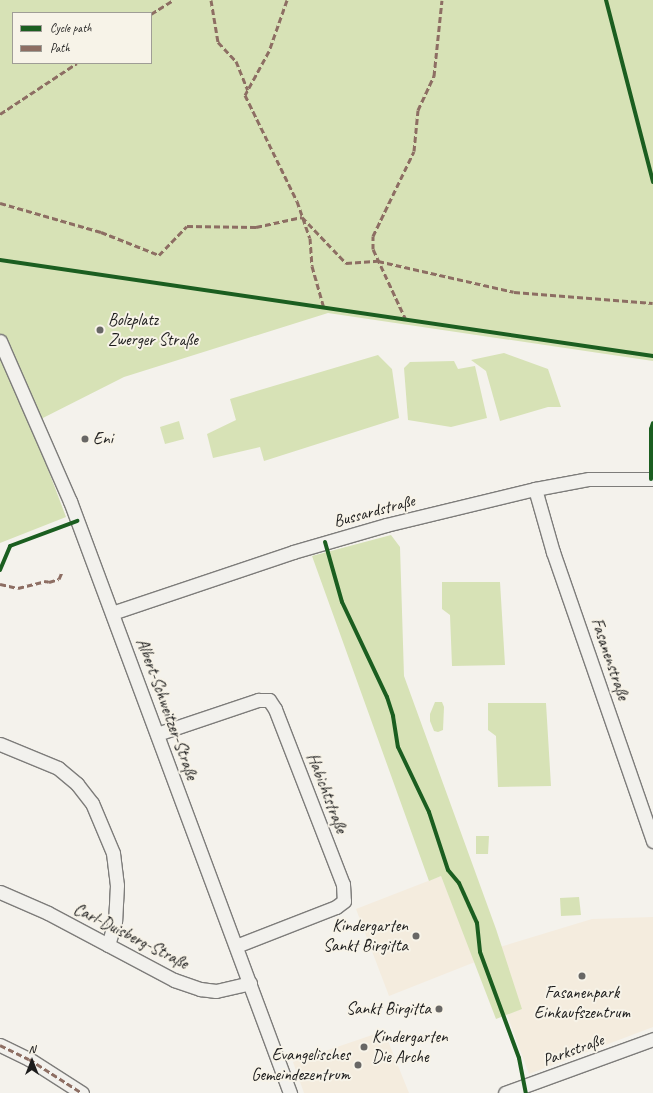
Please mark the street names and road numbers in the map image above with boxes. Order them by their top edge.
street label: Bussardstraße [331,490,417,532]
street label: Fasanenstraße [586,615,634,703]
street label: Albert-Schweitzer-Straße [132,635,202,783]
street label: Habichtstraße [302,750,352,836]
street label: Carl-Duisberg-Straße [70,898,192,974]
street label: Parkstraße [540,1030,606,1070]

